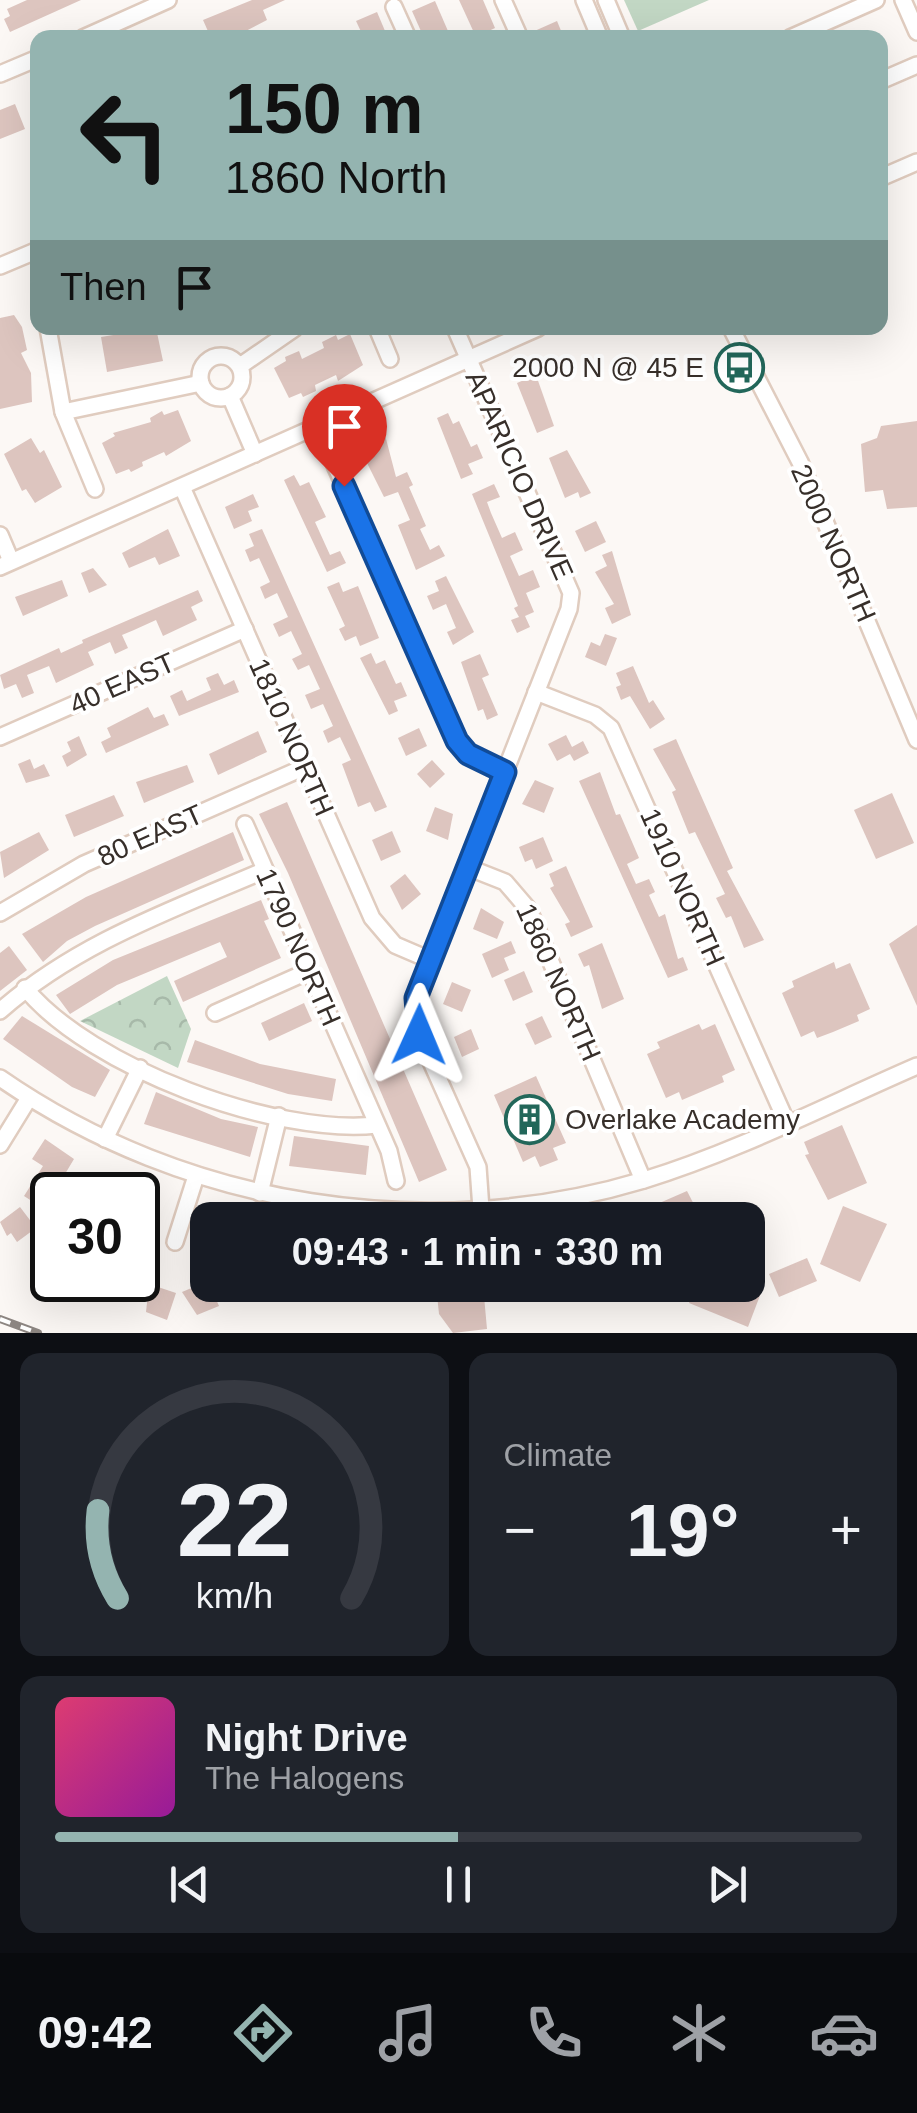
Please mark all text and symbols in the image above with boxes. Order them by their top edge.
icon: left [60,70,190,200]
text: 150 m [225,70,423,148]
text: 1860 North [225,152,448,203]
icon: arrive [167,260,222,315]
text: Then [60,266,147,308]
bus stop icon: 2000 N @ 45 E [713,341,765,393]
place label: 2000 N @ 45 E [512,352,704,383]
street label: APARICIO DRIVE [460,366,579,584]
pin [302,384,387,487]
icon: arrive [317,399,372,454]
street label: 2000 NORTH [785,460,882,627]
street label: 40 EAST [65,647,180,720]
street label: 1810 NORTH [243,654,340,821]
street label: 80 EAST [93,799,208,872]
street label: 1910 NORTH [634,804,731,971]
street label: 1790 NORTH [250,864,347,1031]
street label: 1860 NORTH [510,899,607,1066]
position arrow [367,983,471,1087]
building icon: Overlake Academy [504,1093,556,1145]
place label: Overlake Academy [565,1104,800,1135]
speed limit sign: 30 [30,1172,160,1302]
text: 09:43 · 1 min · 330 m [292,1231,663,1273]
text: Climate [504,1437,612,1473]
text: 22 [176,1462,292,1578]
text: 19° [626,1488,739,1572]
text: − [504,1499,536,1561]
text: + [830,1499,862,1561]
text: km/h [196,1576,273,1616]
text: Night Drive [205,1717,408,1759]
text: The Halogens [205,1760,404,1796]
icon: previous [162,1857,217,1912]
icon: pause [431,1857,486,1912]
icon: next [700,1857,755,1912]
icon: directions [228,1998,298,2068]
icon: music [373,1998,443,2068]
icon: phone [519,1998,589,2068]
icon: climate [664,1998,734,2068]
icon: car [809,1998,879,2068]
text: 09:42 [38,2007,153,2058]

